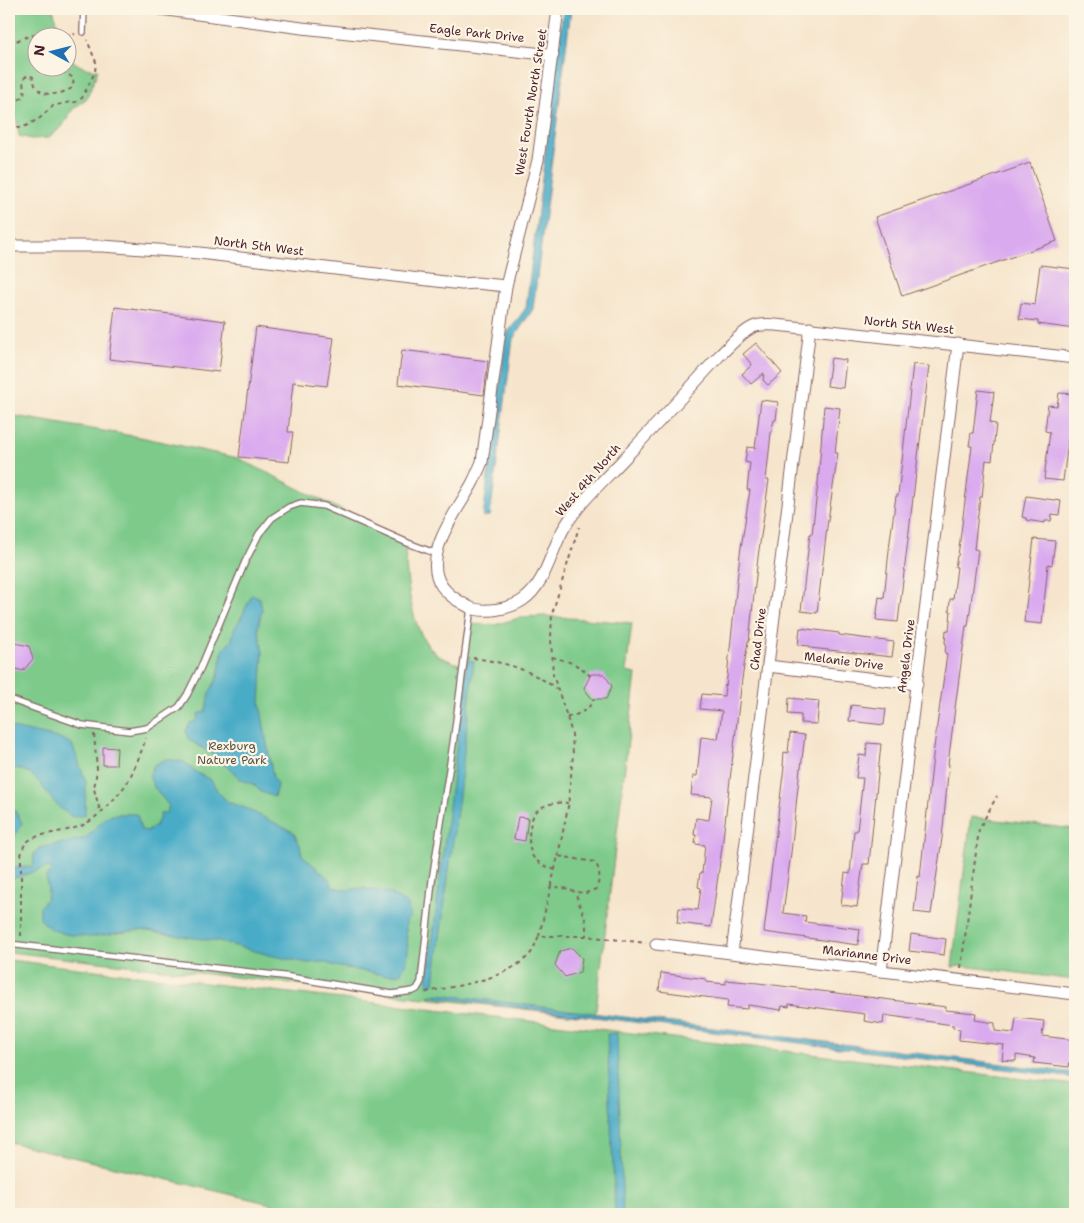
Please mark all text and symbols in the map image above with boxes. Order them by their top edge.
street label: Eagle Park Drive [429,20,526,46]
street label: West Fourth North Street [511,27,551,177]
north arrow [28,28,78,78]
text: N [29,44,49,57]
street label: North 5th West [213,233,305,259]
street label: North 5th West [863,312,955,338]
street label: West 4th North [552,440,624,520]
street label: Chad Drive [746,607,770,671]
street label: Angela Drive [894,618,919,694]
street label: Melanie Drive [803,648,885,674]
park label: Rexburg Nature Park [197,738,267,768]
street label: Marianne Drive [822,942,913,968]

